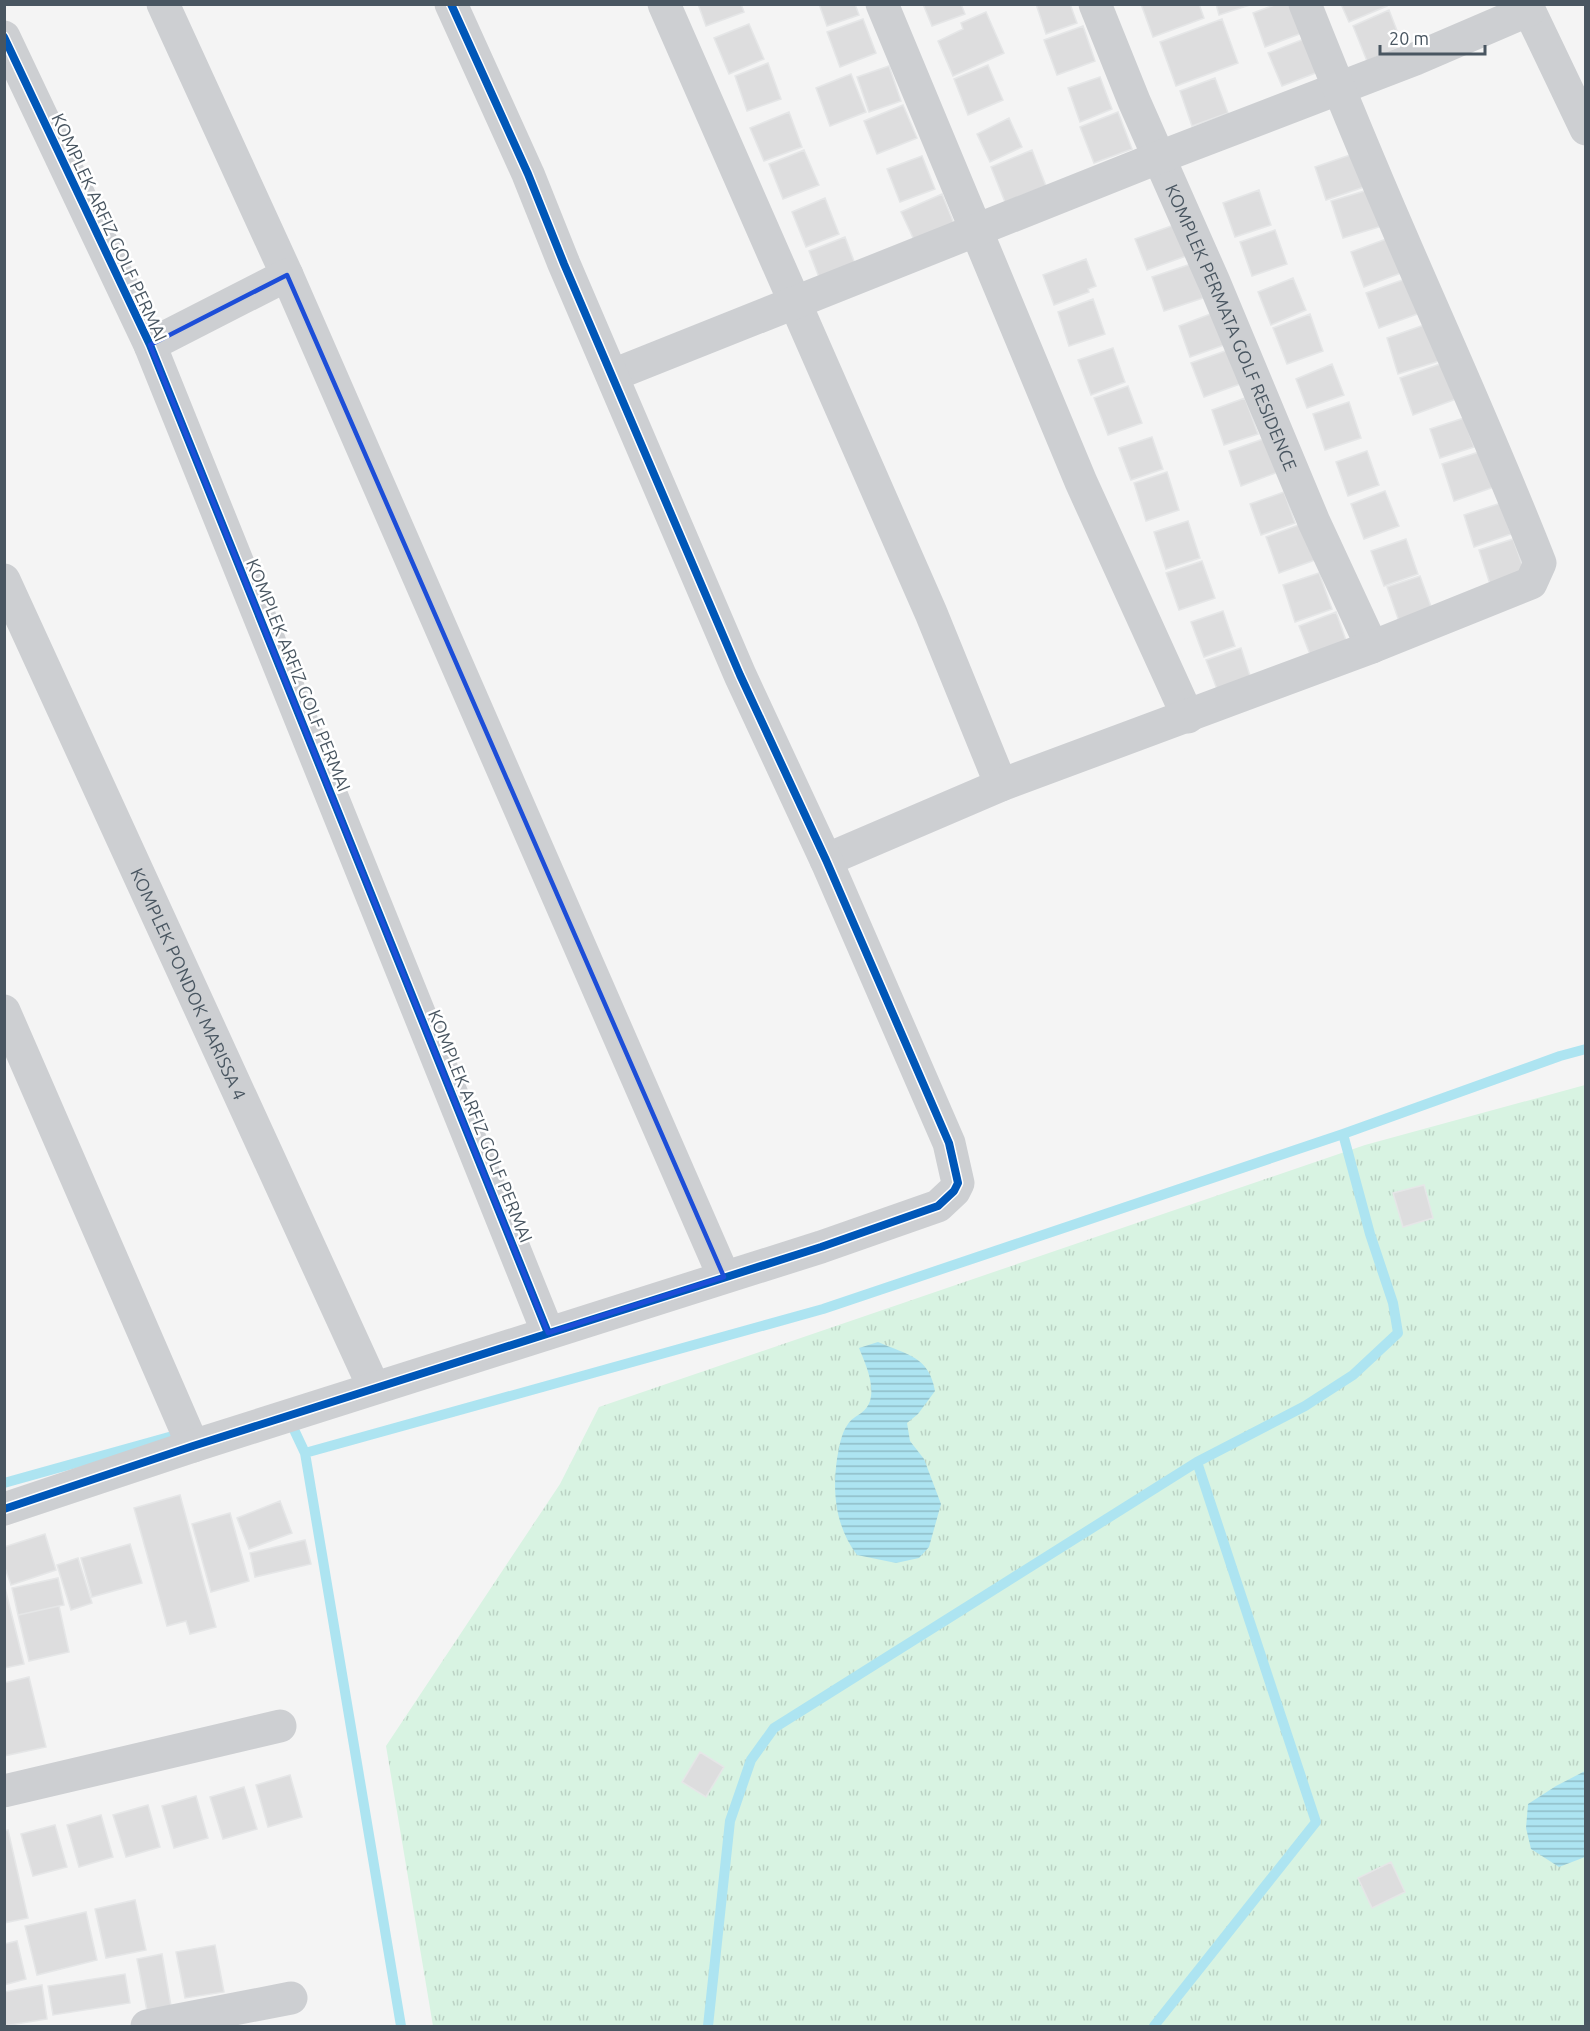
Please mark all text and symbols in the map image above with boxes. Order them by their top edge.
scale bar [1380,18,1485,56]
text: 20 m [1389,28,1429,48]
street label: KOMPLEK ARFIZ GOLF PERMAI [48,110,172,344]
street label: KOMPLEK PERMATA GOLF RESIDENCE [1162,181,1301,474]
street label: KOMPLEK ARFIZ GOLF PERMAI [243,556,355,794]
street label: KOMPLEK PONDOK MARISSA 4 [127,865,251,1103]
street label: KOMPLEK ARFIZ GOLF PERMAI [425,1007,537,1245]

